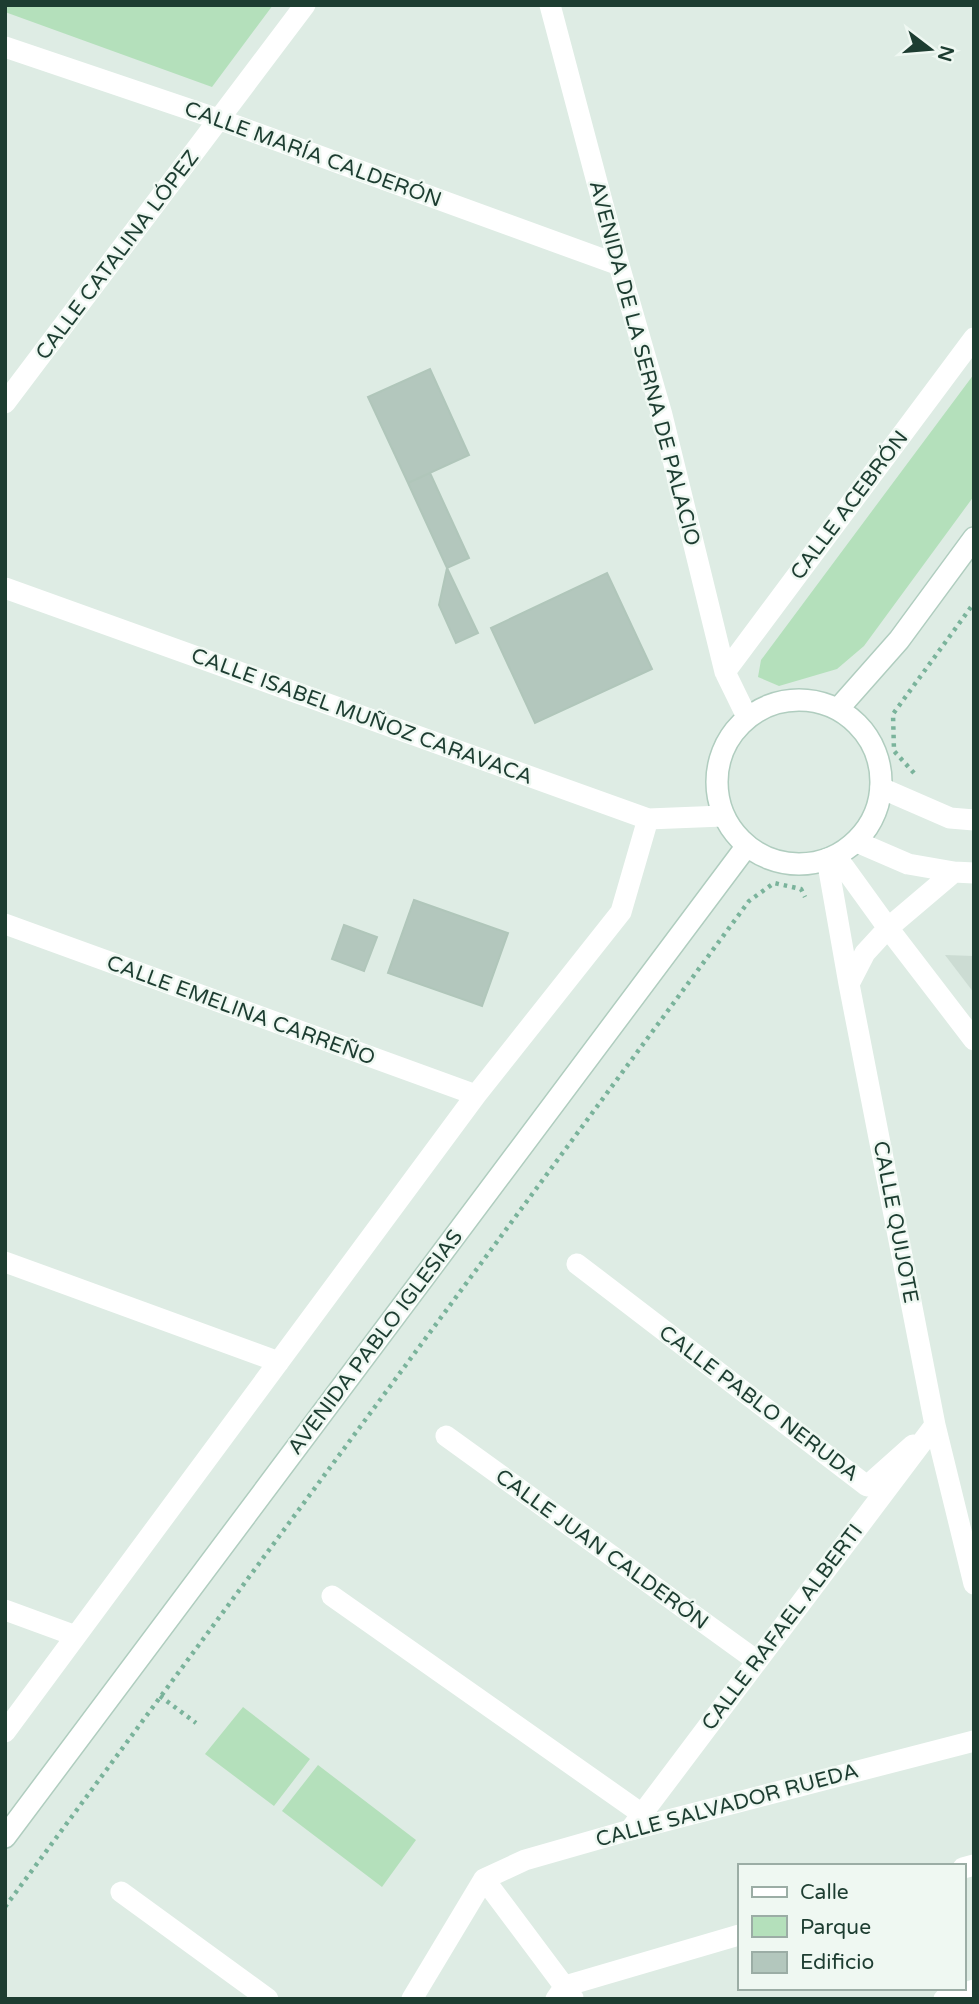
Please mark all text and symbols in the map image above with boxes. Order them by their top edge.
north arrow [895,14,965,84]
text: N [933,43,958,64]
street label: CALLE MARÍA CALDERÓN [181,96,445,213]
street label: CALLE CATALINA LÓPEZ [31,146,204,365]
street label: AVENIDA DE LA SERNA DE PALACIO [584,178,705,548]
street label: CALLE ACEBRÓN [785,426,914,585]
street label: CALLE ISABEL MUÑOZ CARAVACA [188,643,536,790]
street label: CALLE EMELINA CARREÑO [103,950,379,1071]
street label: CALLE QUIJOTE [868,1139,923,1305]
street label: AVENIDA PABLO IGLESIAS [283,1225,468,1460]
street label: CALLE PABLO NERUDA [654,1320,863,1487]
street label: CALLE JUAN CALDERÓN [490,1464,713,1635]
street label: CALLE RAFAEL ALBERTI [697,1519,868,1735]
street label: CALLE SALVADOR RUEDA [593,1758,861,1853]
legend [738,1864,965,1990]
text: Calle [800,1880,849,1905]
text: Parque [800,1915,871,1940]
text: Edificio [800,1950,874,1975]

